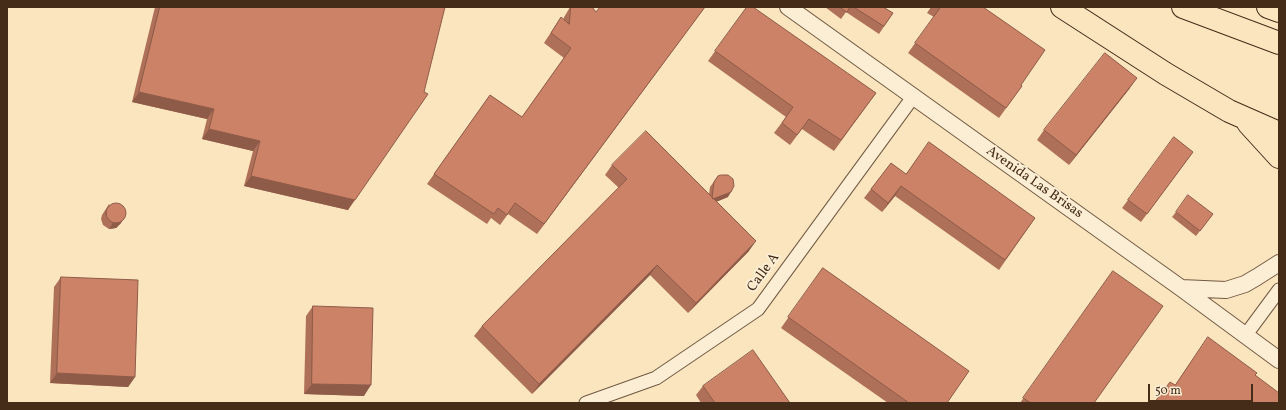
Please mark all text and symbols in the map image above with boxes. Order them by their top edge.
street label: Avenida Las Brisas [982,143,1086,223]
street label: Calle A [744,250,784,296]
scale bar [1150,376,1255,402]
text: 50 m [1155,383,1181,399]

